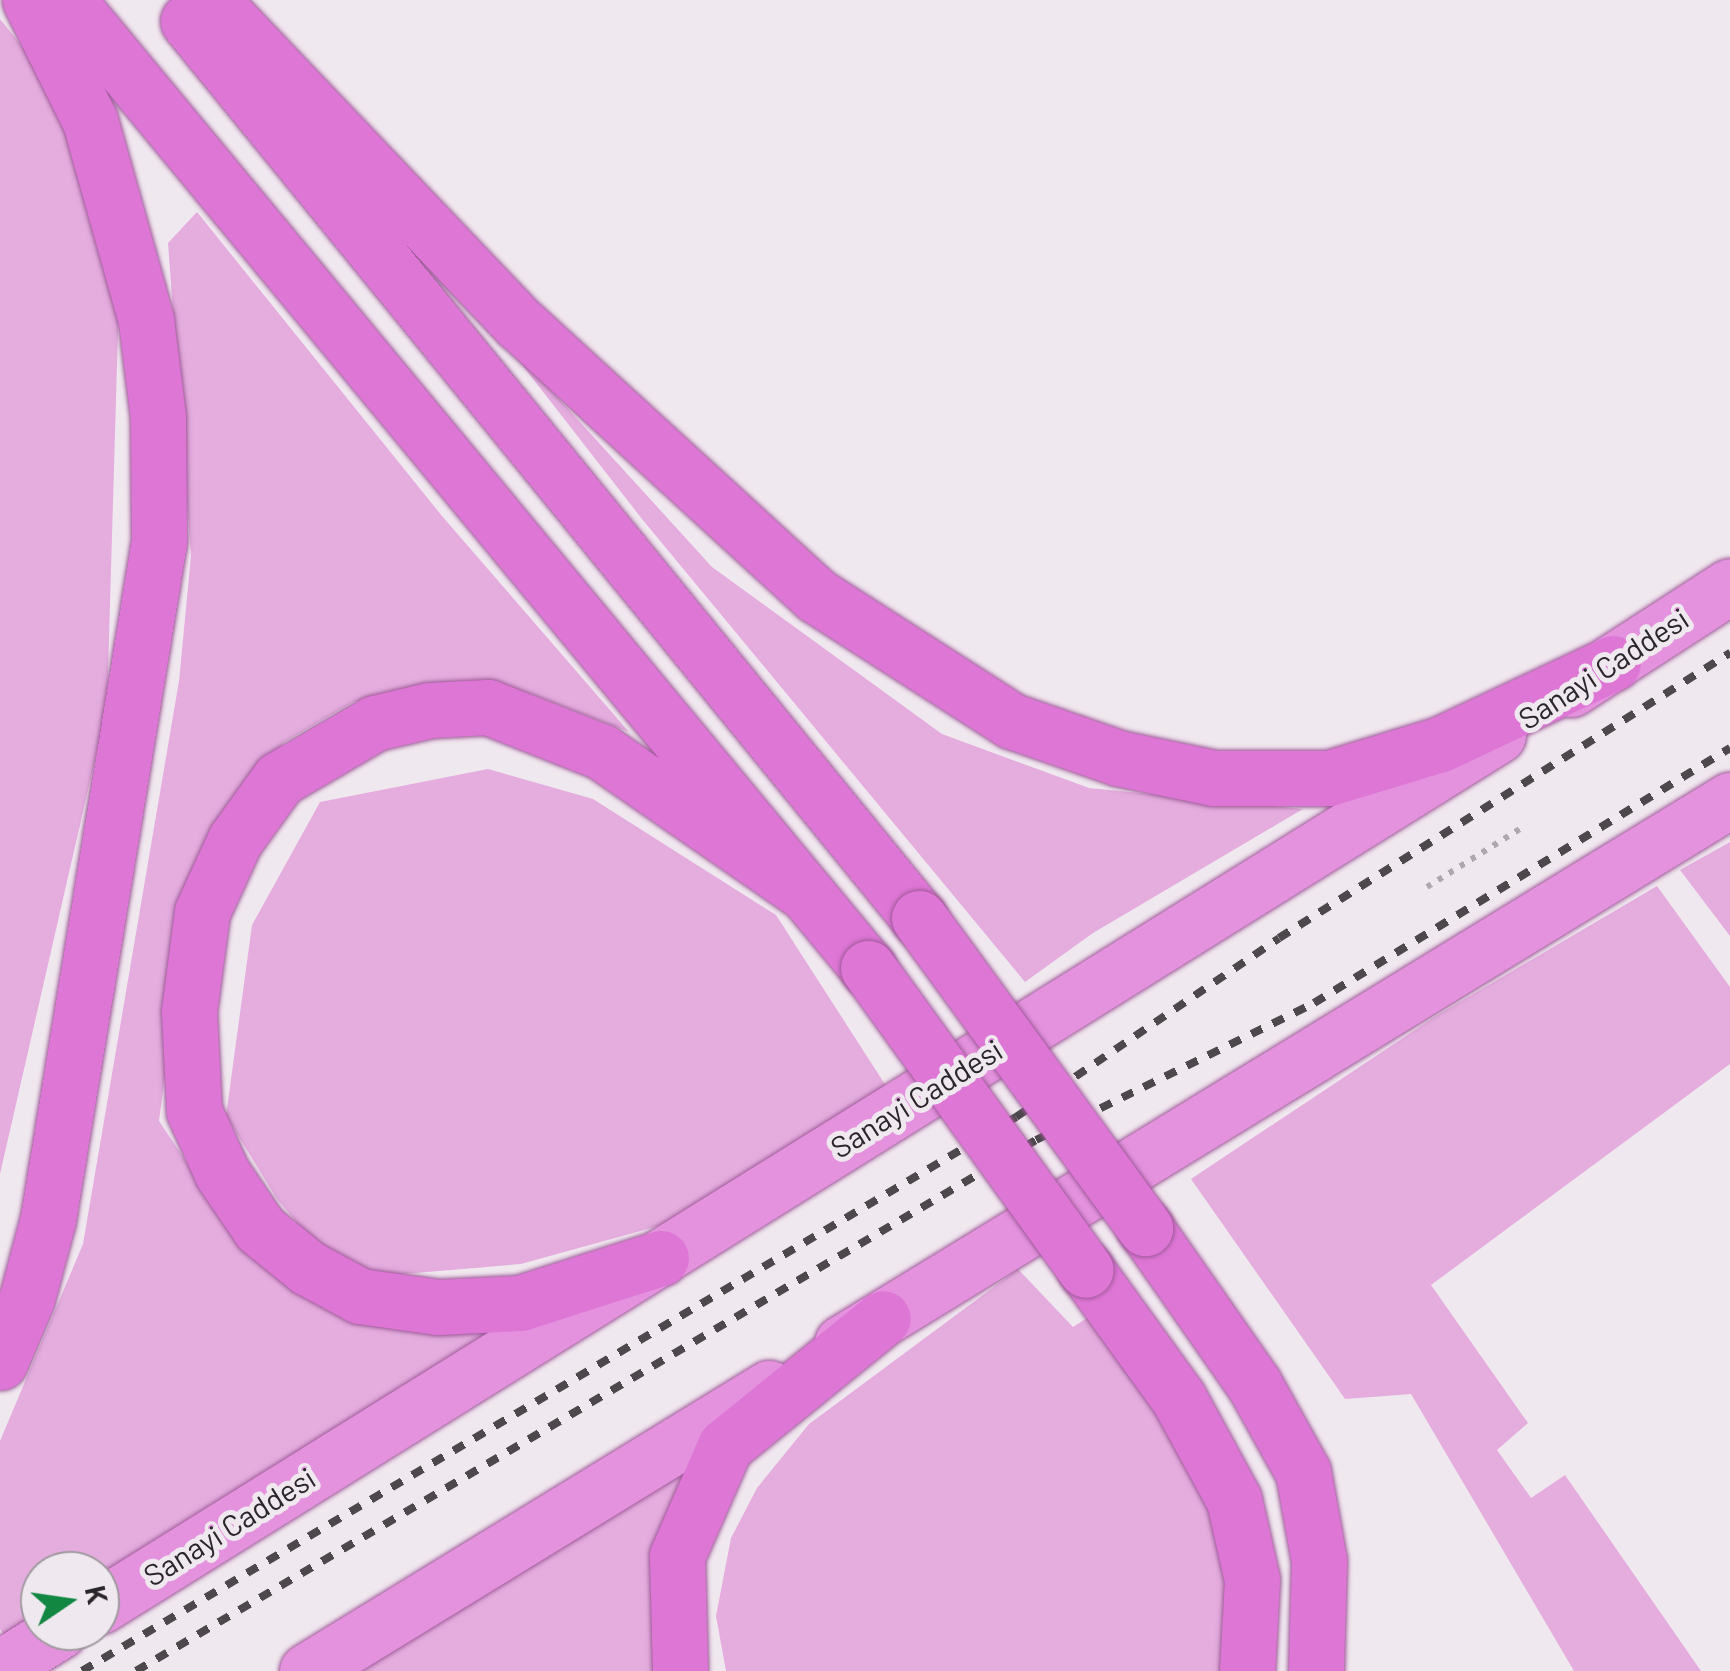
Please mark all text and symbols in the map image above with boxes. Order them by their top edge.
street label: Sanayi Caddesi [1511,600,1695,736]
street label: Sanayi Caddesi [824,1031,1008,1165]
street label: Sanayi Caddesi [137,1459,321,1593]
north arrow [20,1551,120,1651]
text: K [79,1582,116,1607]

